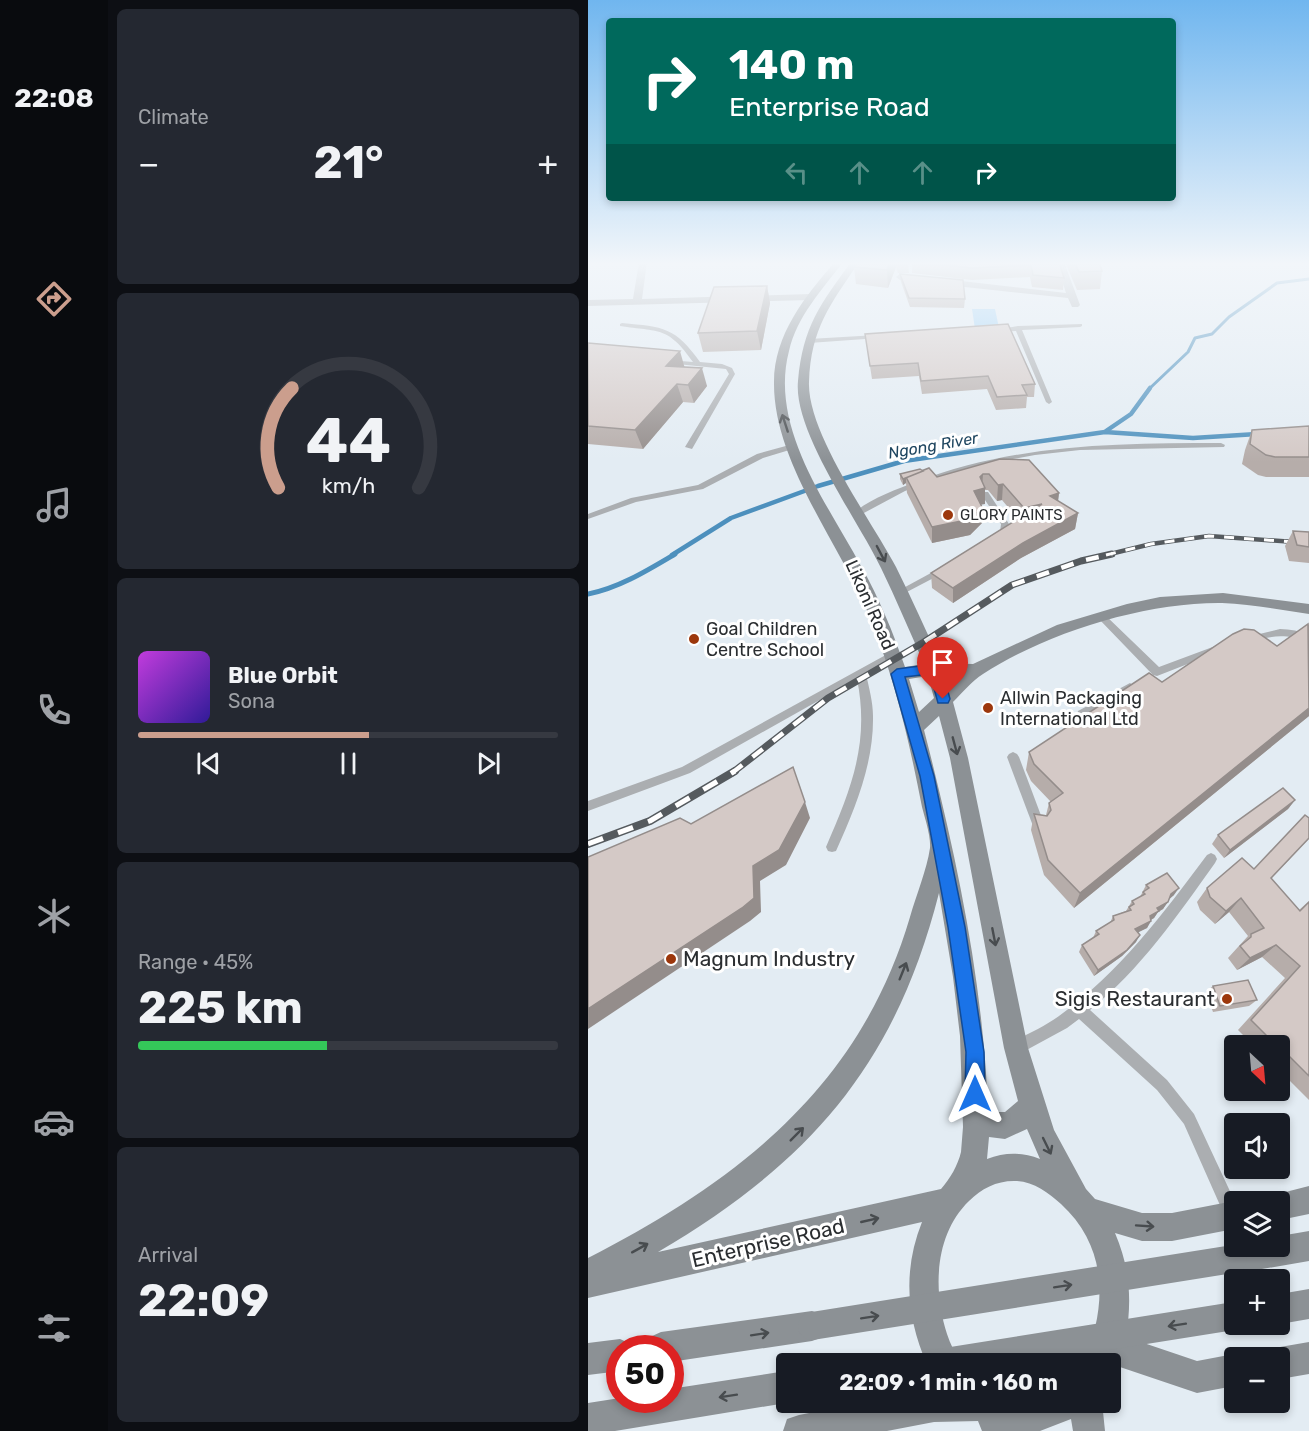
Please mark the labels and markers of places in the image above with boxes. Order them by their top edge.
place label: GLORY PAINTS [960,506,1063,524]
marker: GLORY PAINTS [941,508,955,522]
place label: Goal Children Centre School [706,618,824,661]
marker: Goal Children Centre School [687,632,701,646]
pin [917,637,968,699]
place label: Allwin Packaging International Ltd [1000,687,1142,730]
marker: Allwin Packaging International Ltd [981,701,995,715]
place label: Magnum Industry [683,946,855,971]
marker: Magnum Industry [664,952,678,966]
place label: Sigis Restaurant [1055,986,1215,1011]
marker: Sigis Restaurant [1220,992,1234,1006]

